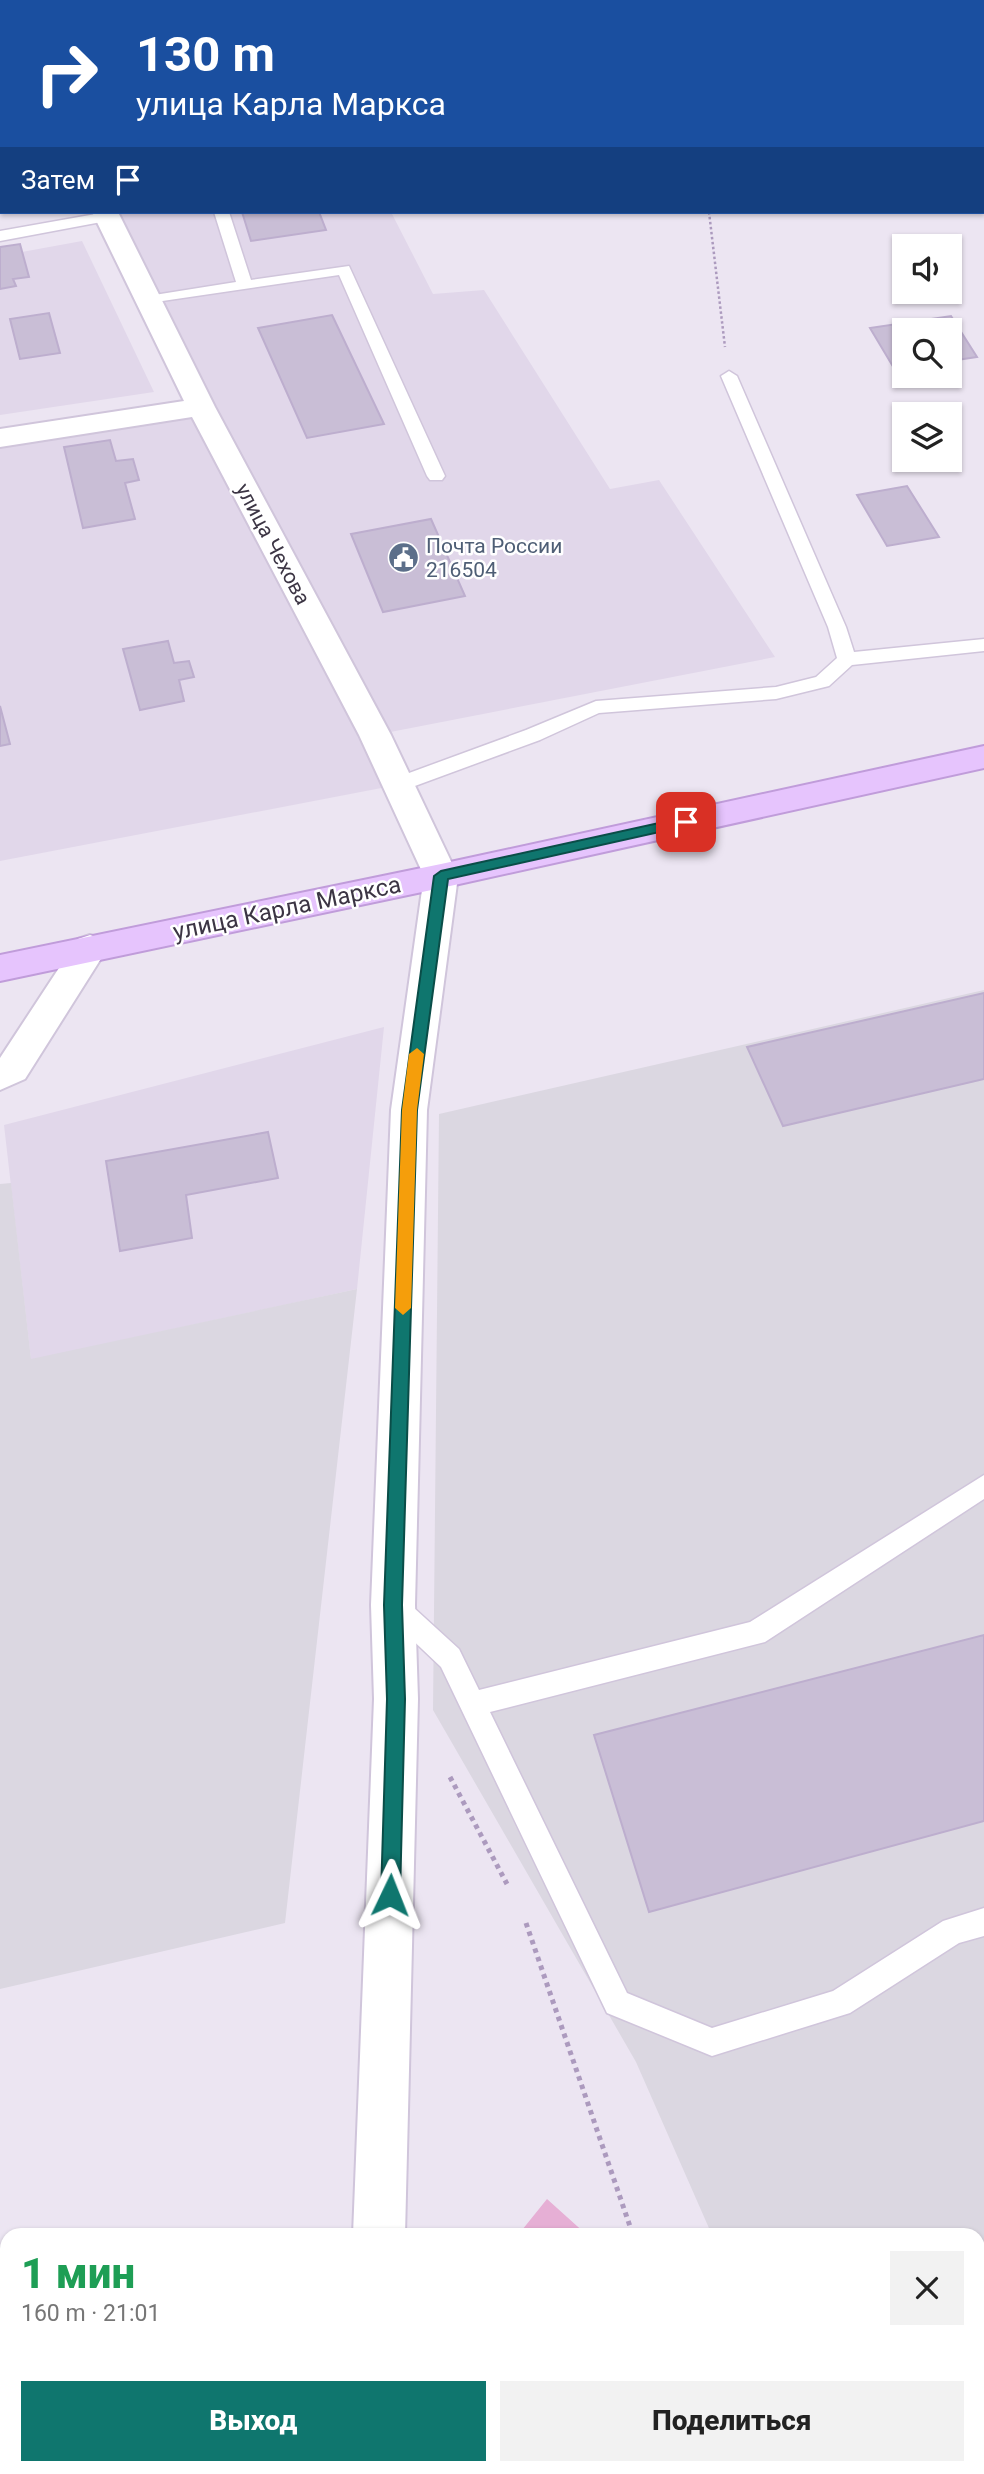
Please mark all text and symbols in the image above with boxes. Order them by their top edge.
text: 130 m [136,26,275,83]
icon: right [21,28,112,119]
text: улица Карла Маркса [136,85,446,123]
icon: arrive [109,161,147,199]
text: Затем [21,165,95,195]
map controls [892,234,962,472]
button: sound [892,234,962,304]
button: search [892,318,962,388]
button: layers [892,402,962,472]
street label: улица Чехова [231,479,315,609]
place label: Почта России 216504 [426,534,562,582]
public building icon: Почта России 216504 [386,541,420,575]
pin [656,792,716,852]
icon: arrive [667,803,705,841]
street label: улица Карла Маркса [170,870,404,946]
position arrow [353,1858,427,1932]
text: 1 мин [21,2249,135,2298]
button: close [890,2251,964,2325]
text: 160 m · 21:01 [21,2300,160,2327]
button: Выход [21,2381,486,2461]
button: Поделиться [500,2381,964,2461]

